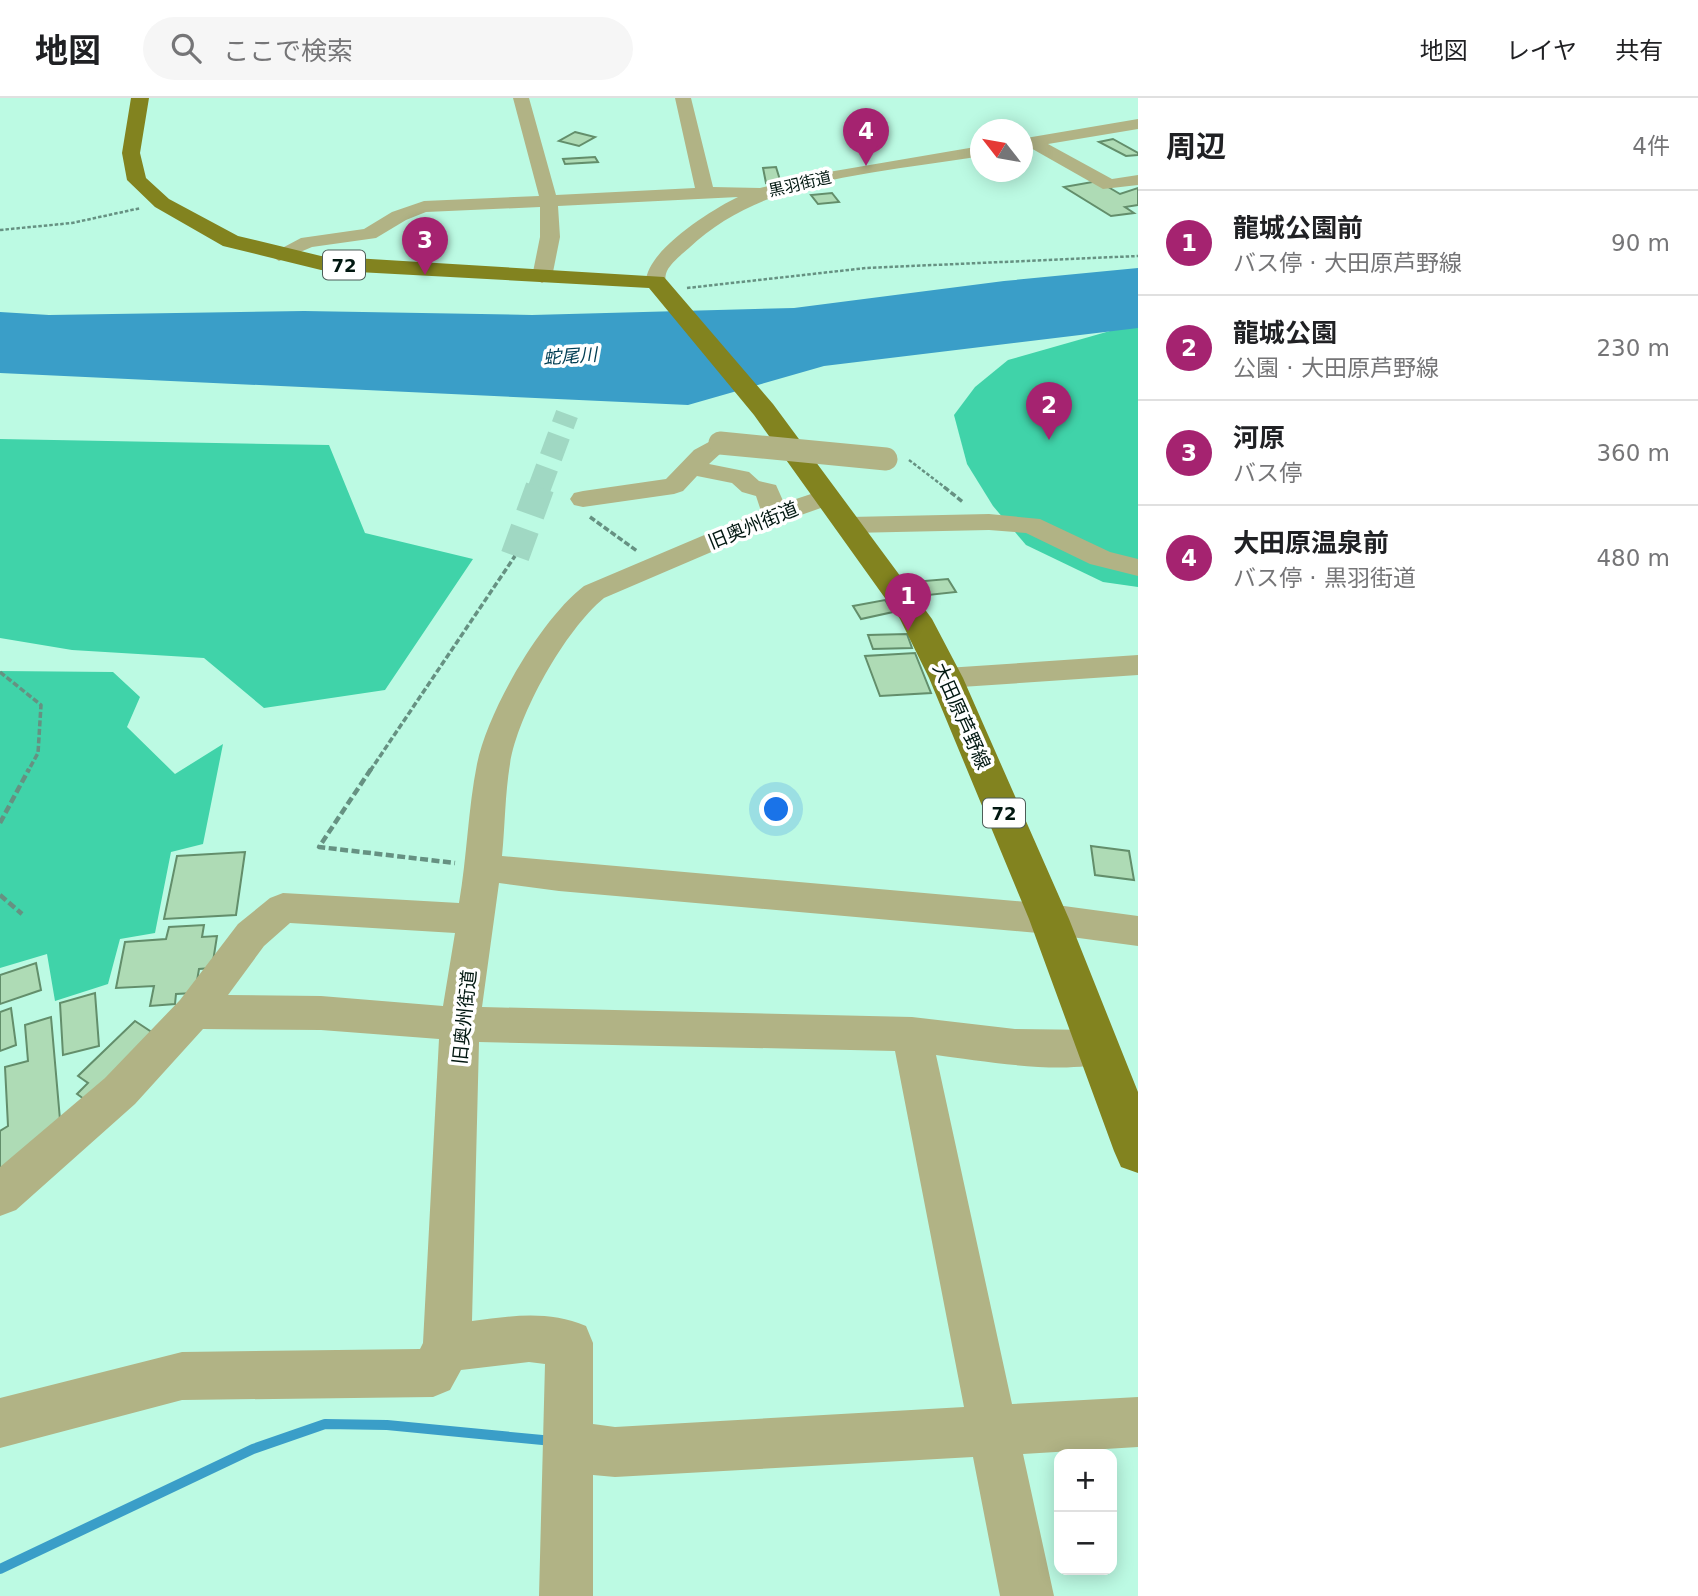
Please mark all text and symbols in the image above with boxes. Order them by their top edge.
search box [143,17,633,80]
icon: search [167,29,205,67]
text: 地図 [35,31,101,70]
text: ここで検索 [223,36,353,66]
text: 地図 [1420,37,1468,65]
text: レイヤ [1506,37,1577,65]
text: 共有 [1615,37,1663,65]
pin: 4 [843,108,889,166]
north arrow [970,119,1033,182]
text: 周辺 [1166,129,1226,164]
text: 4件 [1632,133,1670,159]
street label: 黒羽街道 [767,168,833,200]
text: 龍城公園前 [1233,213,1363,243]
pin: 3 [402,217,448,275]
text: 1 [1181,230,1197,256]
text: 90 m [1611,230,1670,256]
road number: 72 [323,250,365,280]
text: バス停 · 大田原芦野線 [1233,250,1462,276]
text: 龍城公園 [1233,318,1337,348]
text: 2 [1181,335,1197,361]
text: 230 m [1596,335,1670,361]
water label: 蛇尾川 [542,344,600,368]
text: 公園 · 大田原芦野線 [1233,355,1439,381]
pin: 2 [1026,382,1072,440]
text: 河原 [1233,423,1285,453]
text: 3 [1181,440,1197,466]
text: 360 m [1596,440,1670,466]
text: バス停 [1233,460,1302,486]
street label: 旧奥州街道 [705,497,801,553]
text: 大田原温泉前 [1233,528,1389,558]
text: 4 [1181,545,1197,571]
text: 480 m [1596,545,1670,571]
text: バス停 · 黒羽街道 [1233,565,1416,591]
pin: 1 [885,573,931,631]
street label: 大田原芦野線 [929,659,995,773]
your location [759,792,793,826]
road number: 72 [983,798,1025,828]
street label: 旧奥州街道 [448,969,480,1065]
map controls [1054,1449,1117,1575]
button: + [1054,1449,1117,1512]
button: − [1054,1512,1117,1575]

